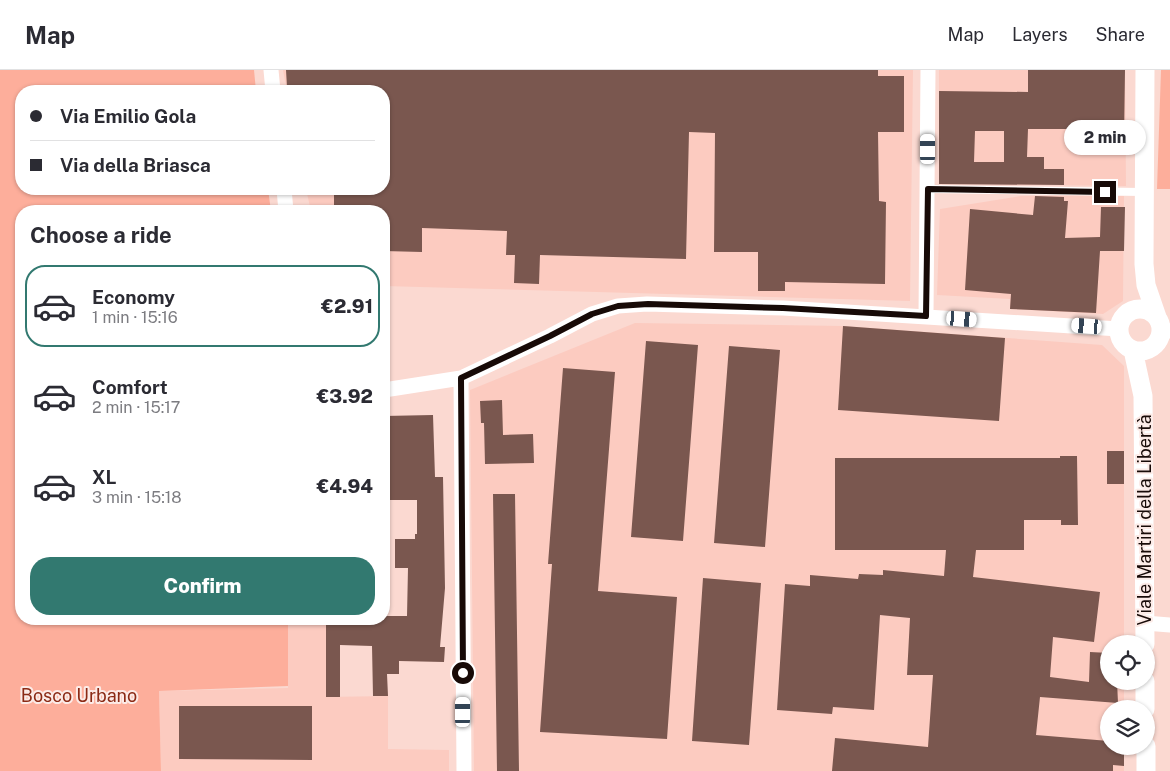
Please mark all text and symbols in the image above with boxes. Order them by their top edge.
text: Map [25,21,75,49]
text: Map [948,24,984,45]
text: Layers [1012,24,1068,45]
text: Share [1096,24,1145,45]
text: Via Emilio Gola [60,105,196,127]
callout: 2 min [1064,119,1146,154]
text: 2 min [1084,128,1126,147]
car [920,134,935,164]
text: Via della Briasca [60,154,211,176]
route end [1094,181,1116,203]
text: Choose a ride [30,222,172,248]
icon: car [32,284,77,329]
text: Economy [92,286,175,308]
text: €2.91 [321,295,373,317]
text: 1 min · 15:16 [92,308,178,327]
car [946,310,977,328]
car [1071,317,1102,335]
icon: car [32,374,77,419]
text: Comfort [92,376,168,398]
text: €3.92 [317,385,373,407]
text: 2 min · 15:17 [92,398,180,417]
street label: Viale Martiri della Libertà [1134,414,1155,626]
icon: car [32,464,77,509]
text: XL [92,466,117,488]
text: €4.94 [316,475,373,497]
text: 3 min · 15:18 [92,488,182,507]
button: Confirm [30,557,375,615]
map controls [1100,635,1155,755]
button: locate [1100,635,1155,690]
route start [452,662,474,684]
park label: Bosco Urbano [21,685,137,706]
car [455,697,470,727]
button: layers [1100,700,1155,755]

